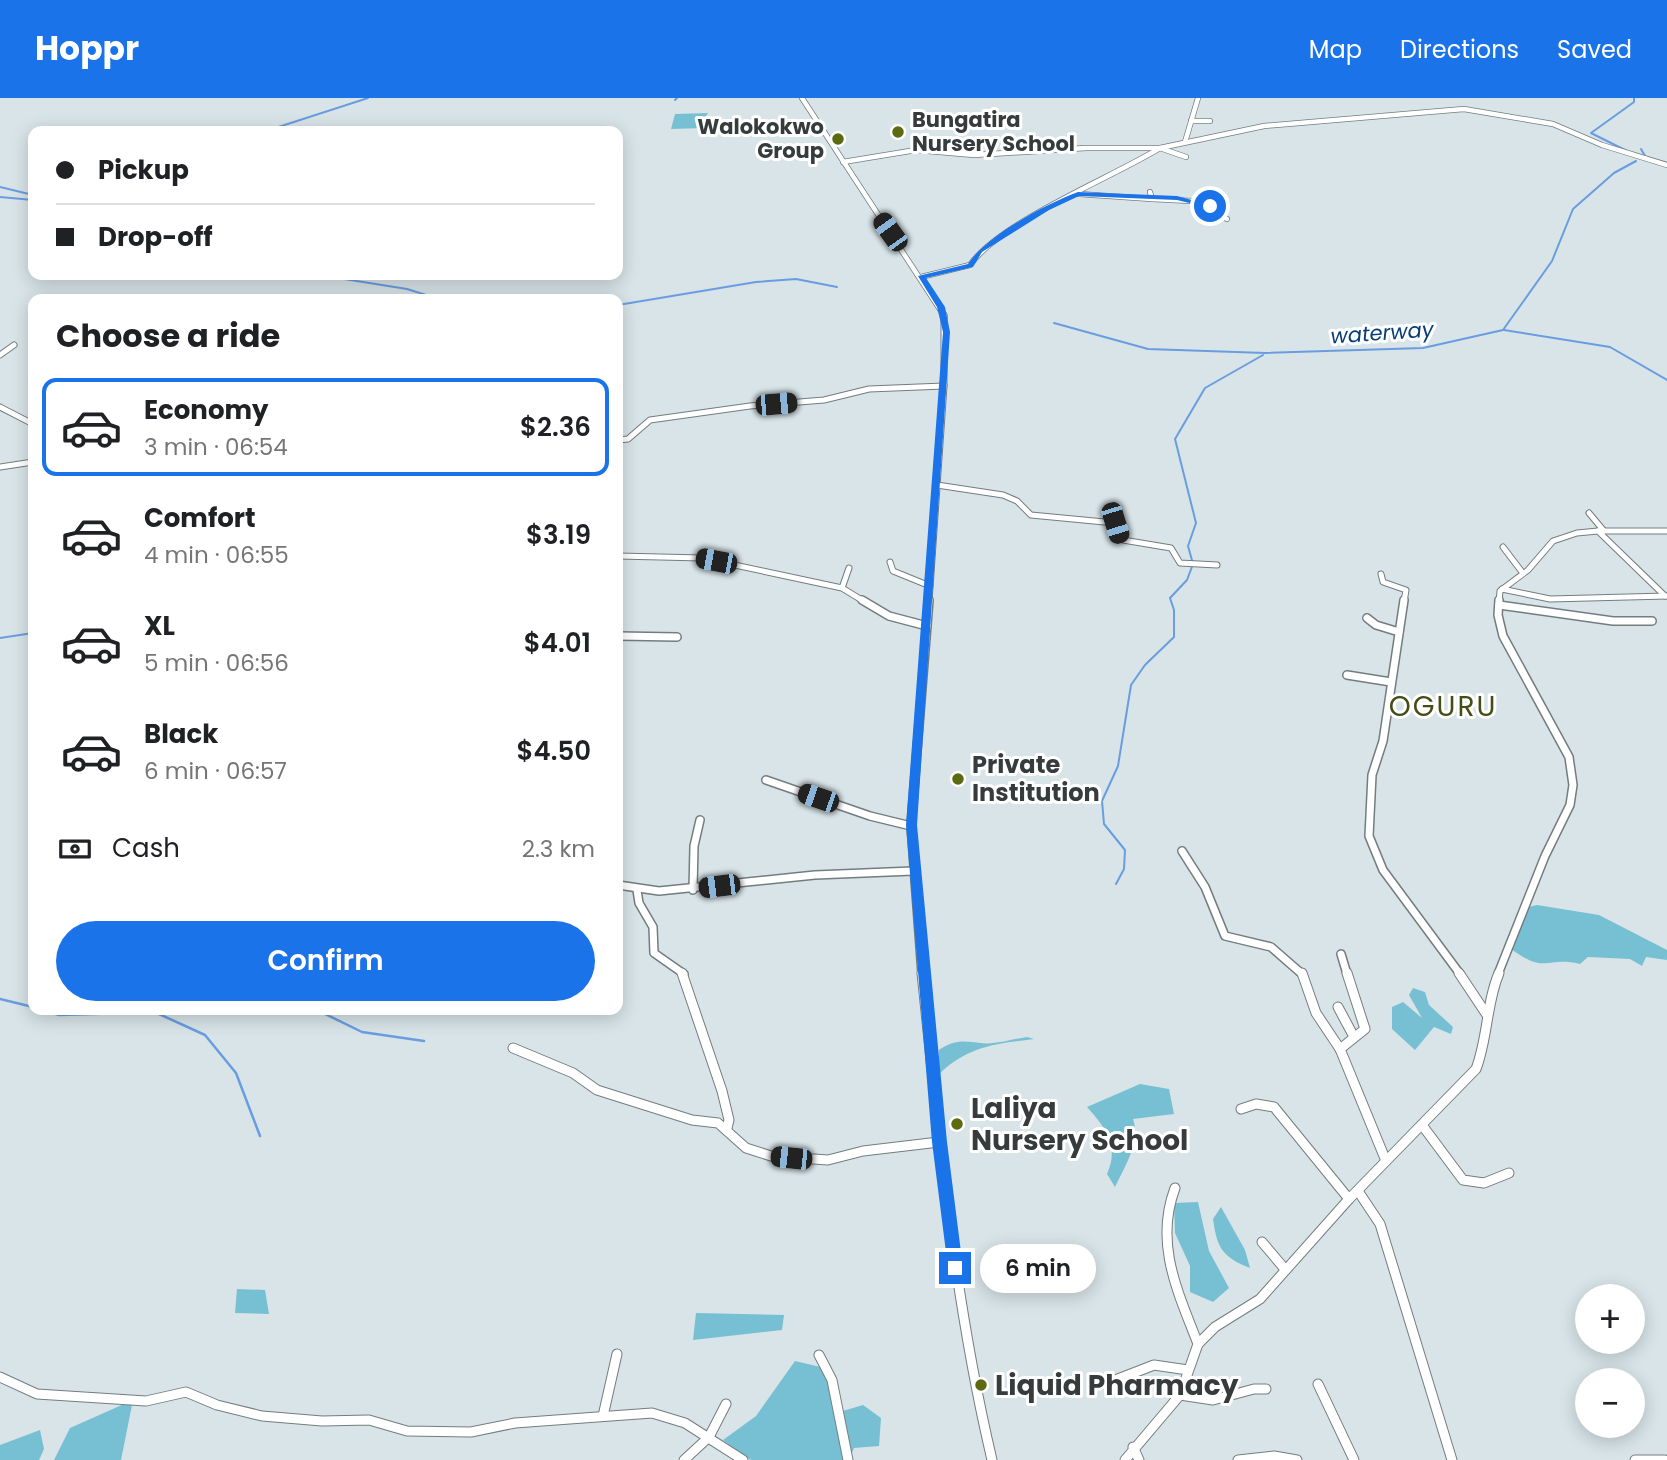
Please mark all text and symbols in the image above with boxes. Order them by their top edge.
text: Hoppr [35,25,139,72]
text: Map [1309,33,1362,66]
text: Directions [1400,33,1519,66]
text: Saved [1557,33,1632,66]
place label: Bungatira Nursery School [912,105,1075,158]
place label: Walokokwo Group [697,112,824,165]
marker: Bungatira Nursery School [890,124,906,140]
marker: Walokokwo Group [830,131,846,147]
text: Pickup [98,152,189,188]
route start [1194,190,1226,222]
car [870,209,911,255]
text: Drop-off [98,219,213,255]
text: Choose a ride [56,313,280,358]
water label: waterway [1330,314,1436,351]
text: Economy [144,392,268,428]
car [755,392,798,416]
icon: car [60,396,123,459]
text: $2.36 [520,409,591,445]
text: 3 min · 06:54 [144,431,288,463]
text: Comfort [144,500,256,536]
car [1099,500,1132,546]
icon: car [60,504,123,567]
text: $3.19 [526,517,591,553]
text: 4 min · 06:55 [144,539,289,571]
car [694,547,739,575]
text: XL [144,608,175,644]
icon: car [60,612,123,675]
text: $4.01 [524,625,591,661]
text: 5 min · 06:56 [144,647,289,679]
district label: OGURU [1389,687,1497,726]
text: Black [144,716,218,752]
icon: car [60,720,123,783]
text: $4.50 [517,733,591,769]
place label: Private Institution [972,748,1100,809]
text: 6 min · 06:57 [144,755,287,787]
marker: Private Institution [950,771,966,787]
car [795,781,842,815]
icon: cash [56,830,94,868]
text: Cash [112,830,180,866]
text: 2.3 km [522,833,595,865]
car [697,873,742,899]
button: Confirm [56,921,595,1001]
place label: Laliya Nursery School [971,1089,1188,1160]
marker: Laliya Nursery School [949,1116,965,1132]
car [770,1145,813,1171]
callout: 6 min [979,1244,1095,1292]
route end [939,1252,971,1284]
text: 6 min [1005,1252,1071,1284]
map controls [1575,1284,1645,1438]
button: + [1575,1284,1645,1354]
place label: Liquid Pharmacy [995,1366,1239,1405]
button: − [1575,1368,1645,1438]
marker: Liquid Pharmacy [973,1377,989,1393]

